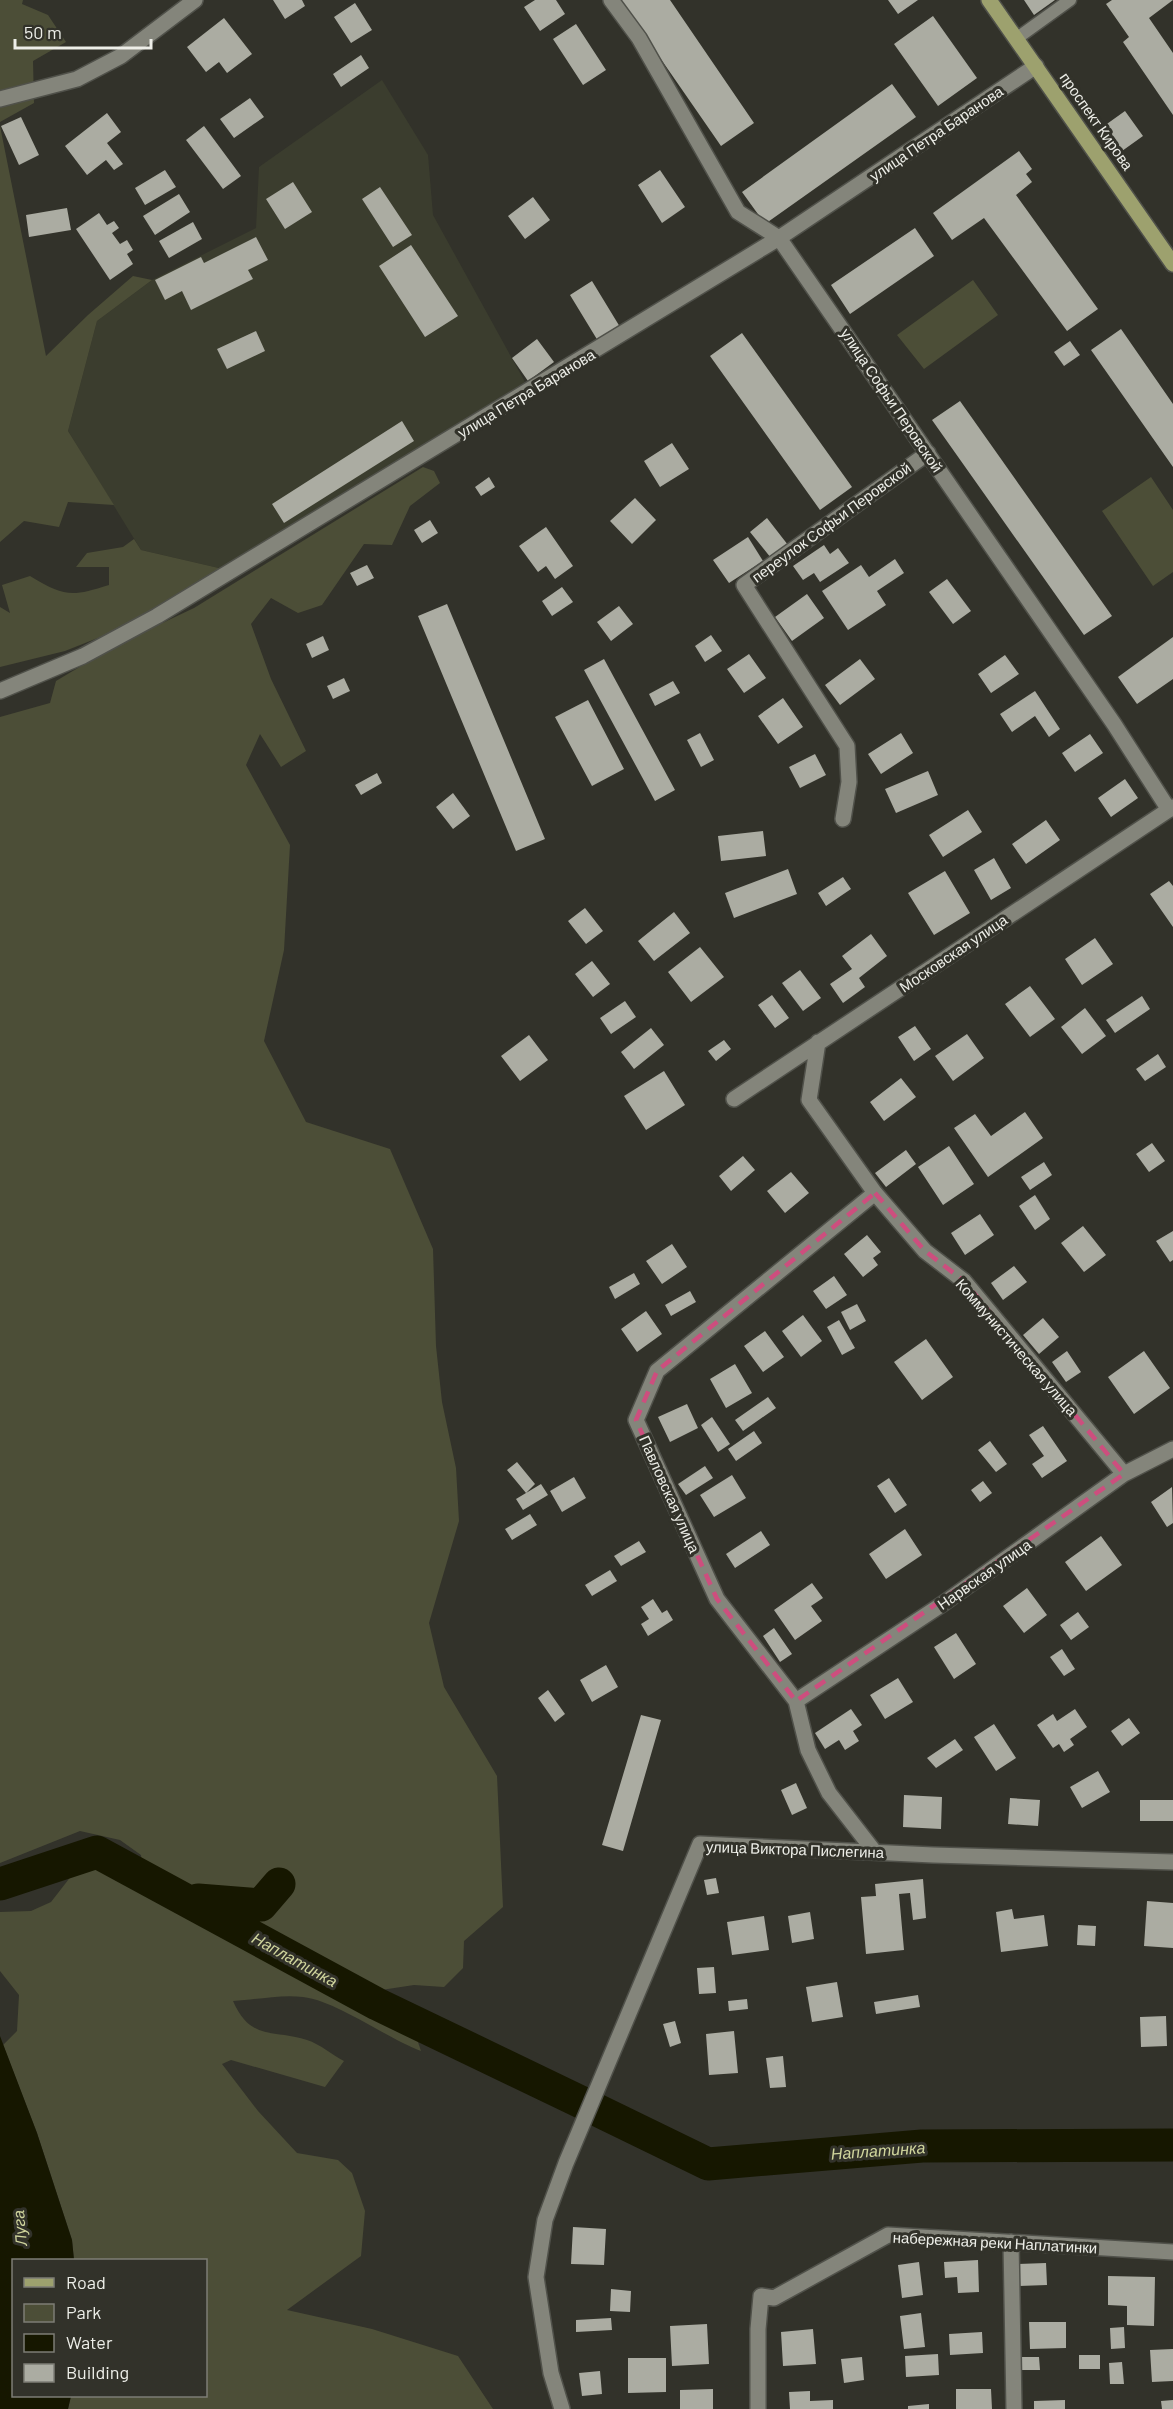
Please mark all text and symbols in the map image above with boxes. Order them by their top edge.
scale bar [15,12,152,50]
text: 50 m [24,21,62,43]
street label: проспект Кирова [1057,69,1138,174]
street label: улица Петра Баранова [866,81,1007,184]
street label: улица Софьи Перовской [837,325,947,475]
street label: улица Петра Баранова [454,345,599,441]
street label: переулок Софьи Перовской [748,458,914,586]
street label: Московская улица [896,910,1011,996]
street label: Коммунистическая улица [952,1275,1082,1420]
street label: Павловская улица [636,1432,704,1556]
street label: Нарвская улица [934,1535,1035,1613]
street label: улица Виктора Пислегина [706,1837,885,1861]
water label: Наплатинка [249,1928,341,1990]
water label: Наплатинка [830,2137,926,2163]
water label: Луга [8,2209,30,2248]
street label: набережная реки Наплатинки [892,2228,1098,2256]
legend [12,2259,207,2397]
text: Road [66,2271,106,2293]
text: Park [66,2301,101,2323]
text: Water [66,2331,113,2353]
text: Building [66,2361,129,2383]

